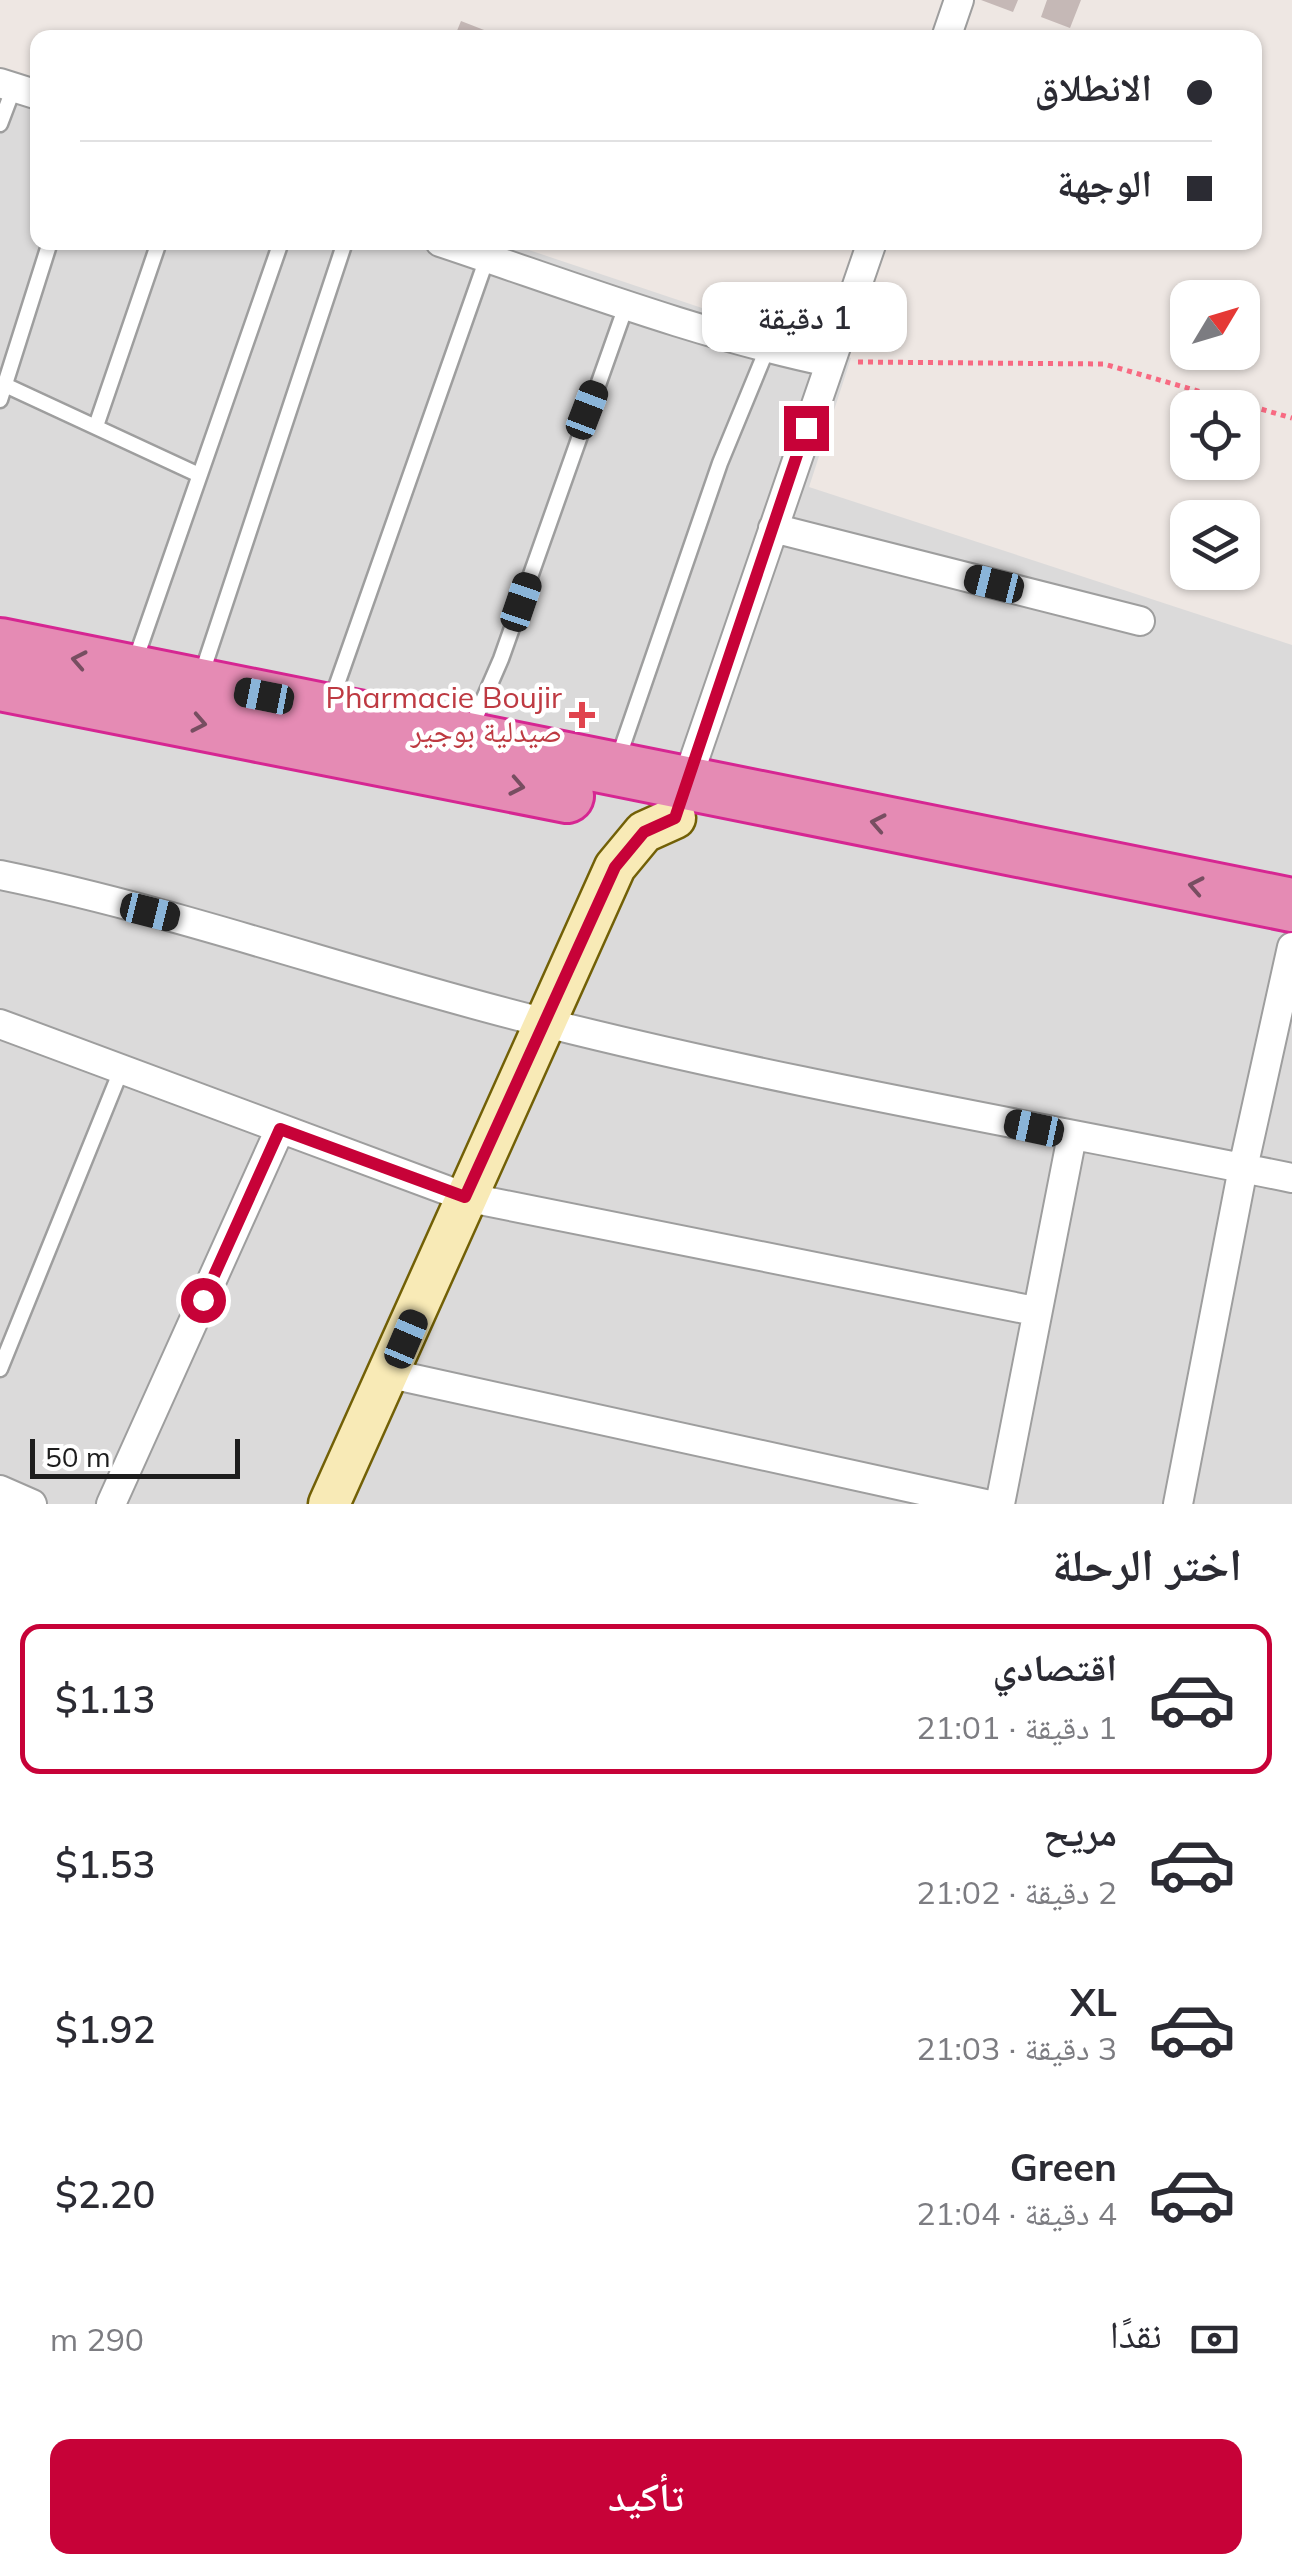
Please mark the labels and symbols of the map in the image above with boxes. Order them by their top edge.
north arrow [1170,280,1260,370]
callout: 1 دقيقة [704,283,908,353]
car [562,377,612,443]
route end [784,406,829,451]
car [961,562,1027,606]
car [497,569,545,635]
one-way arrow [71,651,88,672]
car [232,676,296,716]
place label: Pharmacie Boujir صيدلية بوجير [326,678,562,750]
marker: Pharmacie Boujir صيدلية بوجير [571,704,593,726]
one-way arrow [190,712,207,733]
one-way arrow [509,775,526,796]
one-way arrow [869,814,886,835]
one-way arrow [1188,877,1205,898]
car [117,890,183,934]
car [1002,1107,1066,1149]
route start [181,1278,226,1323]
car [380,1306,432,1372]
scale bar [30,1434,240,1478]

